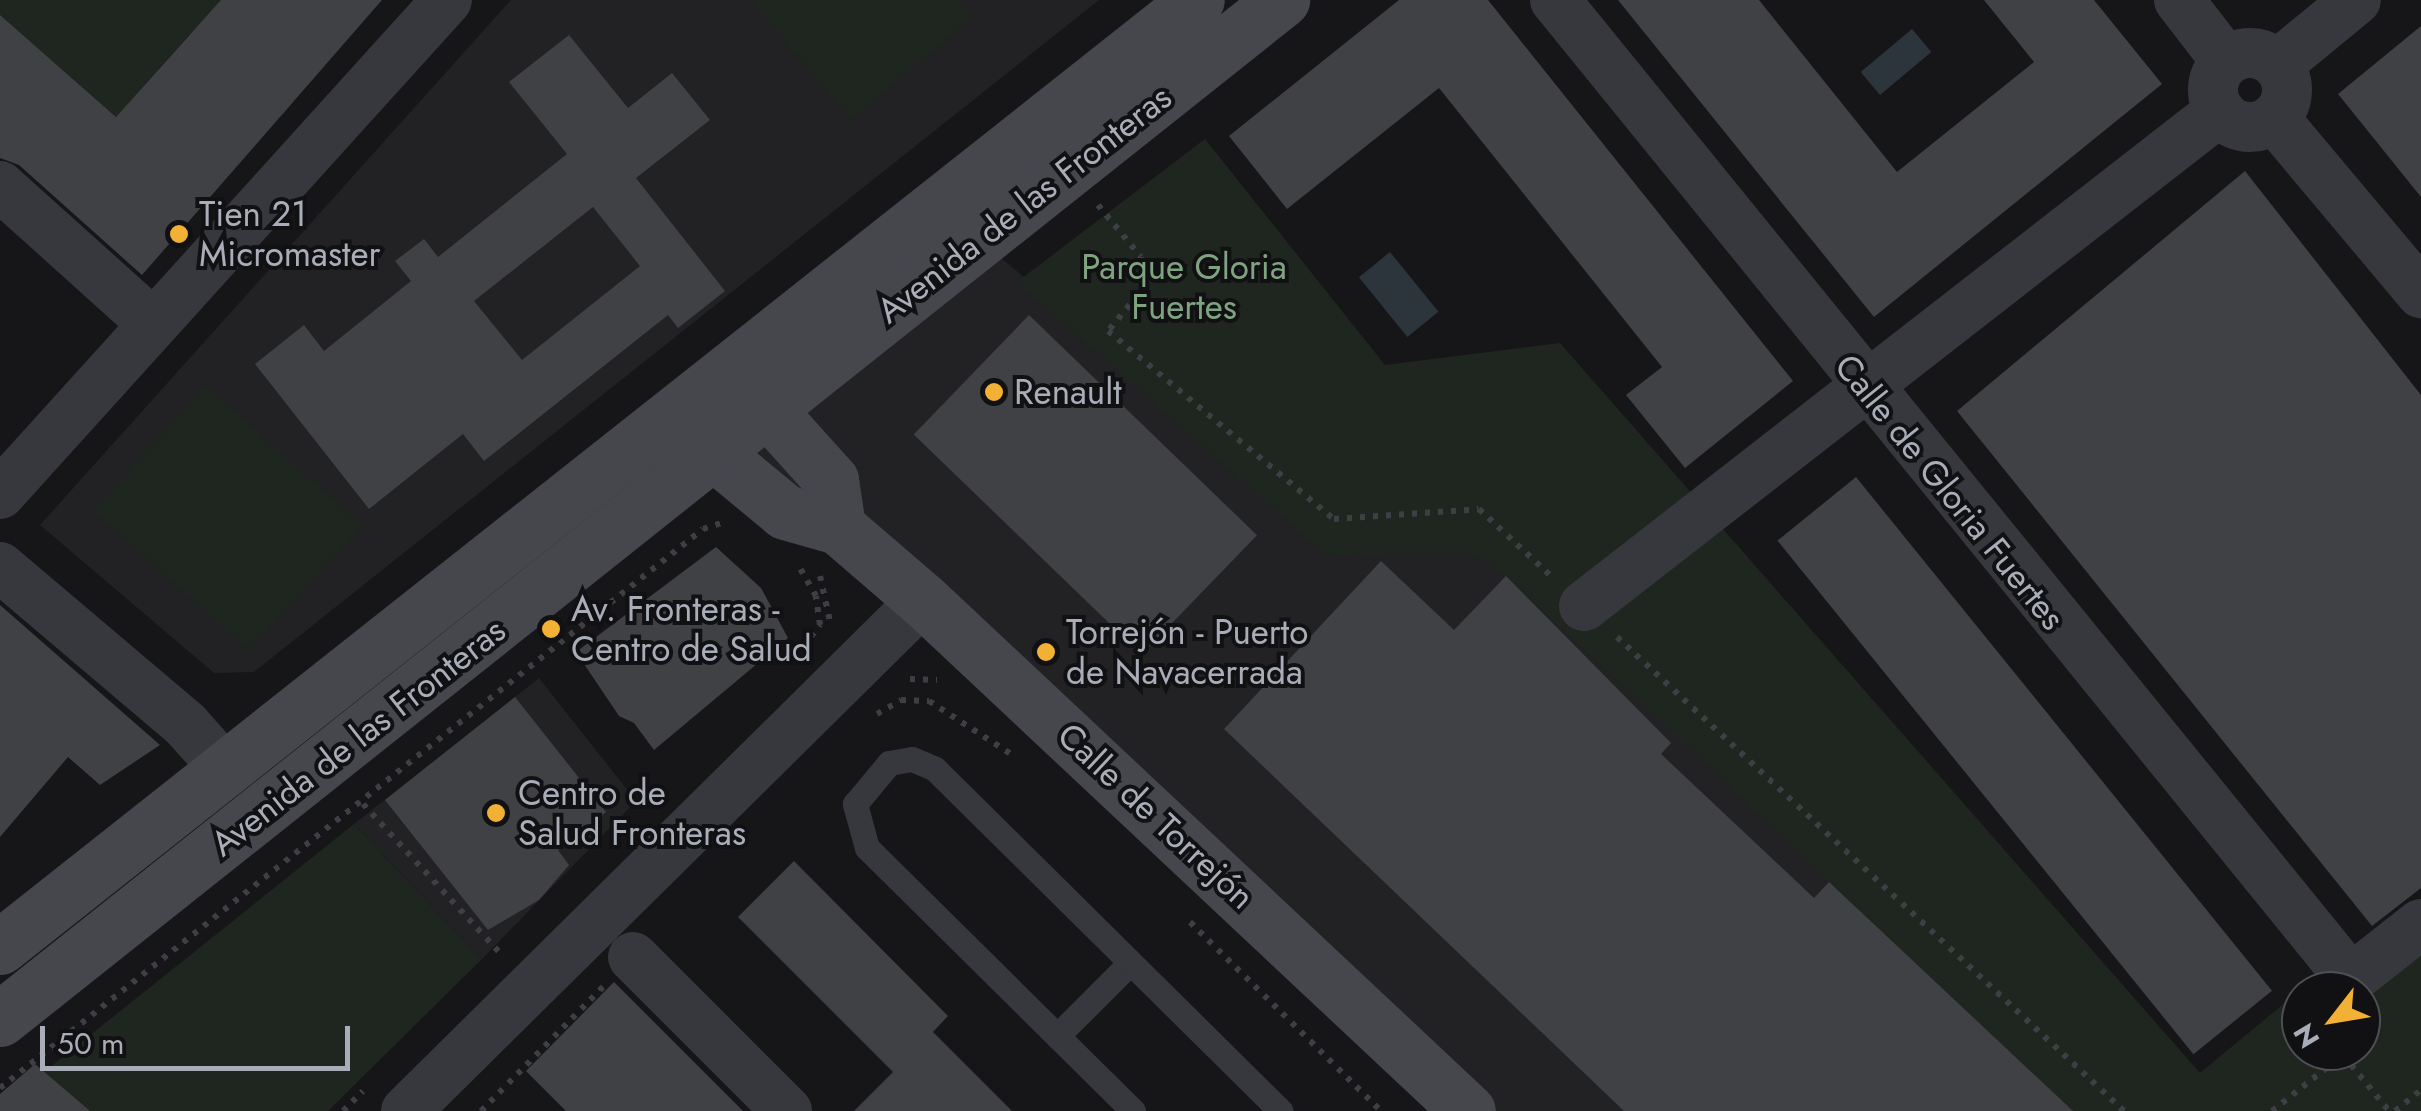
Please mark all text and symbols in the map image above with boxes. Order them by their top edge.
street label: Avenida de las Fronteras [868,76,1180,332]
place label: Tien 21 Micromaster [199,193,380,275]
marker: Tien 21 Micromaster [168,223,190,245]
park label: Parque Gloria Fuertes [1081,246,1287,328]
street label: Calle de Gloria Fuertes [1826,346,2074,638]
place label: Renault [1014,371,1122,413]
marker: Renault [983,381,1005,403]
place label: Av. Fronteras - Centro de Salud [571,588,812,670]
street label: Avenida de las Fronteras [202,609,514,865]
place label: Torrejón - Puerto de Navacerrada [1066,611,1308,693]
marker: Av. Fronteras - Centro de Salud [540,618,562,640]
marker: Torrejón - Puerto de Navacerrada [1035,641,1057,663]
street label: Calle de Torrejón [1049,714,1263,918]
place label: Centro de Salud Fronteras [518,772,746,854]
marker: Centro de Salud Fronteras [483,800,509,826]
north arrow [2281,971,2381,1071]
scale bar [45,1006,355,1068]
text: N [2283,1016,2330,1056]
text: 50 m [57,1022,124,1065]

